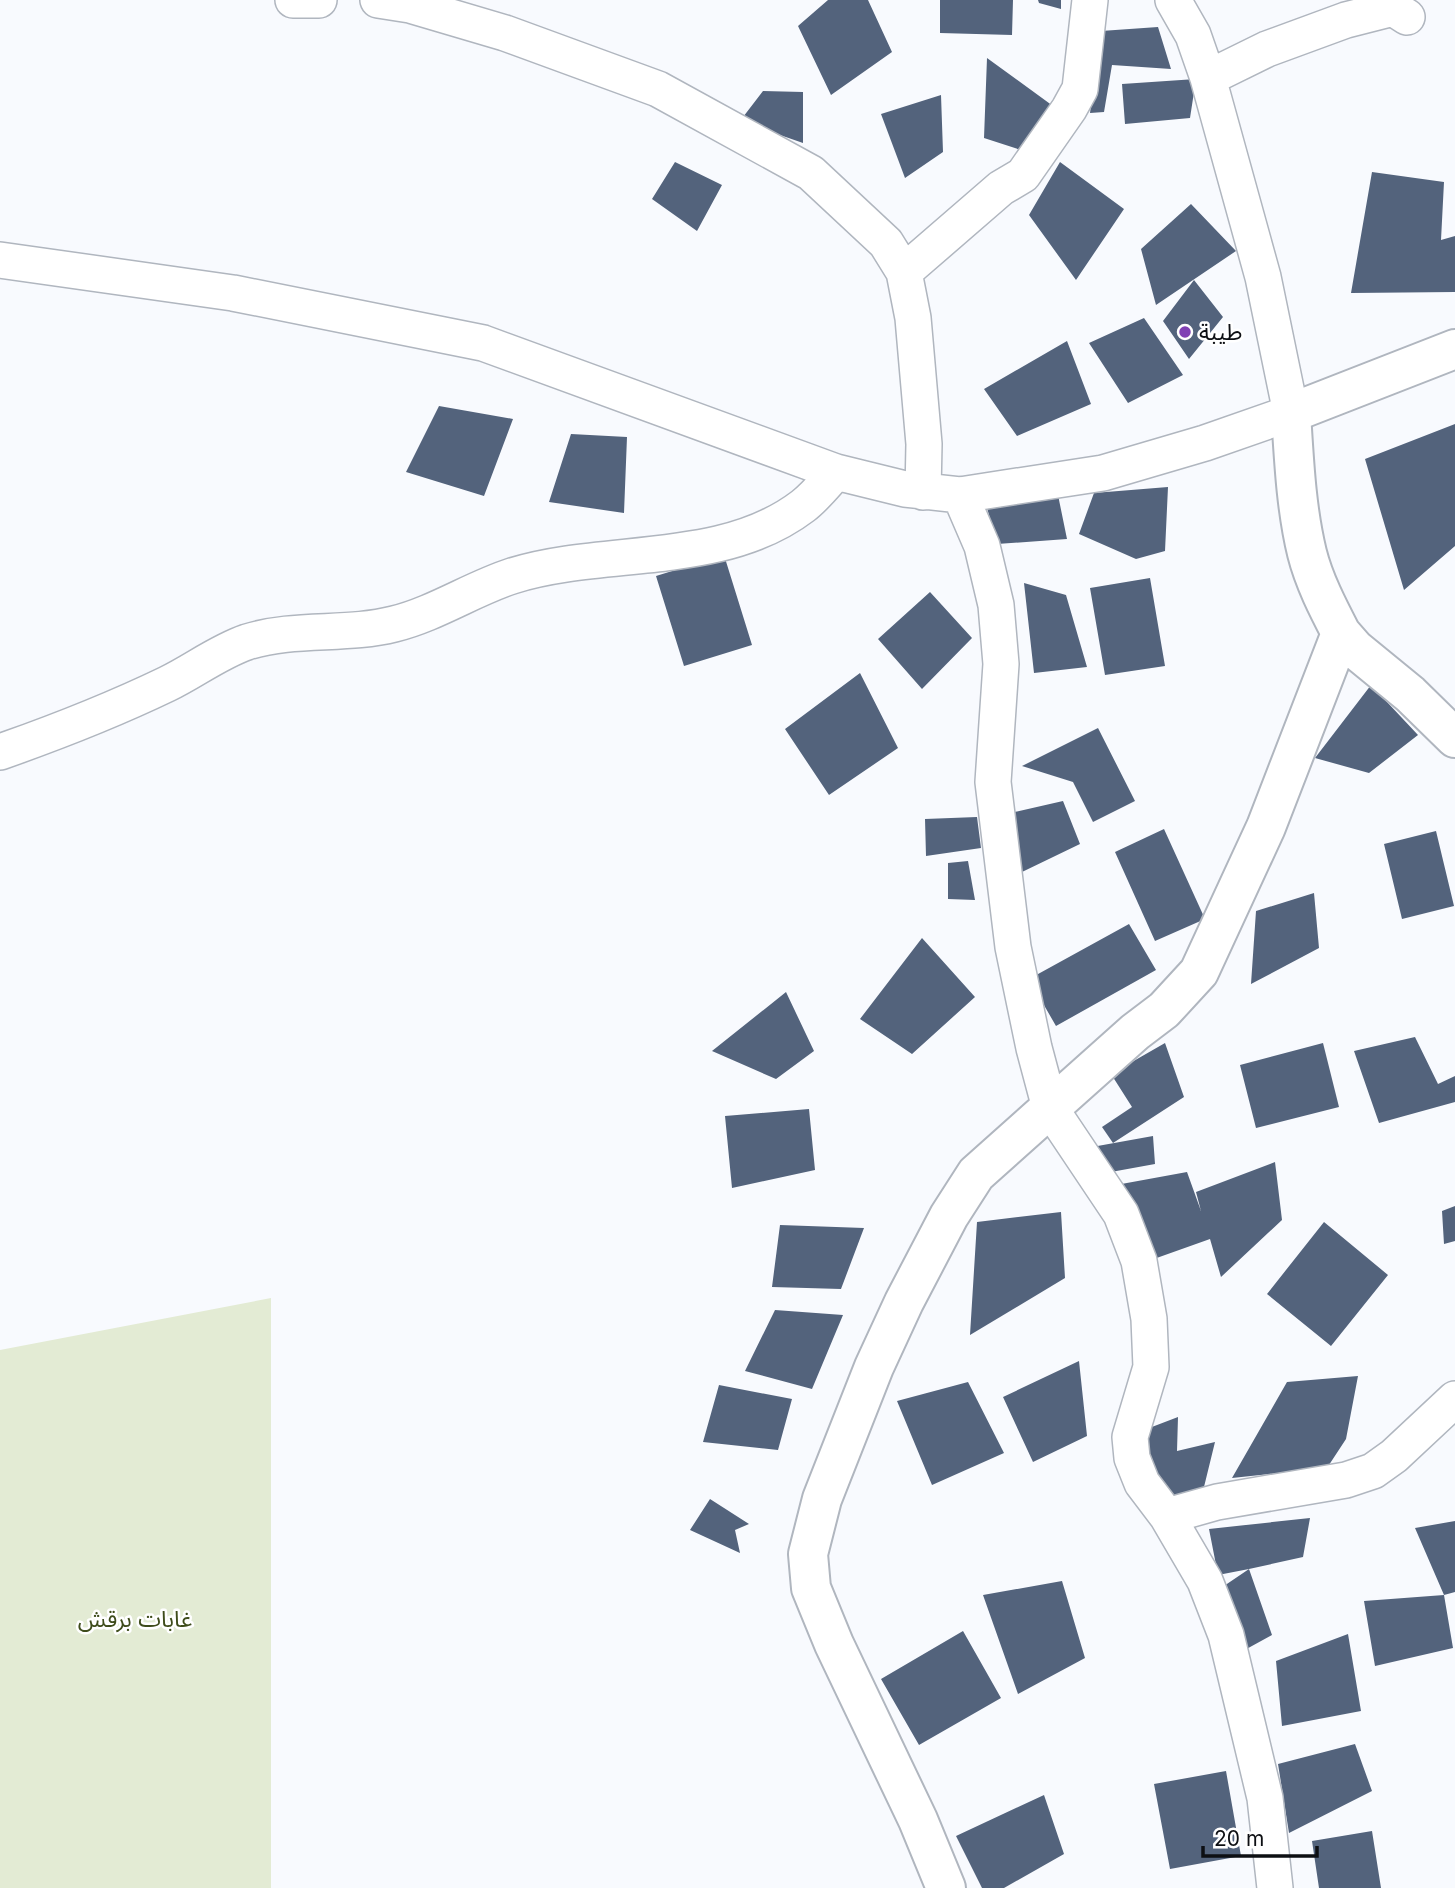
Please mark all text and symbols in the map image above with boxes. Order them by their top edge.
place label: طيبة [1199,318,1242,346]
marker: طيبة [1177,324,1193,340]
park label: غابات برقش [78,1605,192,1633]
scale bar [1203,1814,1317,1858]
text: 20 m [1214,1826,1264,1851]

